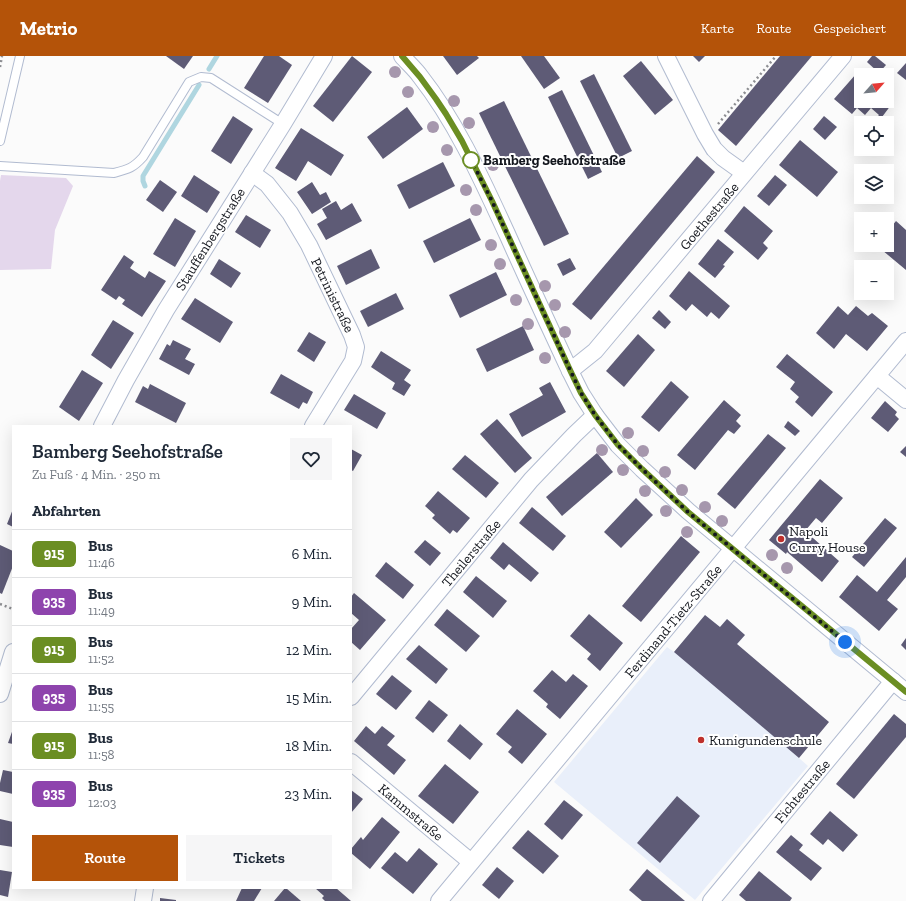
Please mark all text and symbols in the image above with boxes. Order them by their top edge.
text: Metrio [20,17,77,40]
text: Karte [701,20,734,37]
text: Route [756,20,791,37]
text: Gespeichert [813,20,886,37]
north arrow [854,68,894,108]
map controls [854,68,894,300]
button: locate [854,116,894,156]
marker: Bamberg Seehofstraße [462,151,480,169]
place label: Bamberg Seehofstraße [483,152,626,169]
button: layers [854,164,894,204]
street label: Goethestraße [676,179,743,253]
street label: Stauffenbergstraße [172,184,249,294]
button: + [854,212,894,252]
street label: Petrinistraße [307,255,358,336]
button: − [854,260,894,300]
button: heart [290,438,332,480]
text: Bamberg Seehofstraße [32,440,223,463]
text: Zu Fuß · 4 Min. · 250 m [32,467,160,482]
text: Abfahrten [32,502,101,520]
street label: Theilerstraße [438,516,505,591]
place label: Napoli Curry House [789,523,866,556]
marker: Napoli Curry House [776,534,786,544]
text: Bus [88,537,113,555]
text: 915 [44,545,64,562]
text: 6 Min. [291,545,332,563]
text: 11:46 [88,555,115,570]
street label: Ferdinand-Tietz-Straße [621,561,726,681]
text: Bus [88,585,113,603]
text: 935 [43,593,65,610]
text: 9 Min. [291,593,332,611]
text: 11:49 [88,603,115,618]
your location [835,632,855,652]
text: Bus [88,633,113,651]
text: 915 [44,641,64,658]
text: 12 Min. [286,641,332,659]
text: 11:52 [88,651,114,666]
text: Bus [88,681,113,699]
text: 935 [43,689,65,706]
text: 15 Min. [286,689,332,707]
text: 11:55 [88,699,114,714]
text: Bus [88,729,113,747]
place label: Kunigundenschule [709,732,823,749]
marker: Kunigundenschule [696,735,706,745]
text: 915 [44,737,64,754]
text: 18 Min. [286,737,332,755]
text: 11:58 [88,747,115,762]
street label: Fichtestraße [771,756,834,826]
text: Bus [88,777,113,795]
street label: Kammstraße [375,780,447,845]
text: 935 [43,785,65,802]
text: 23 Min. [284,785,332,803]
text: 12:03 [88,795,116,810]
button: Route [32,835,178,881]
button: Tickets [186,835,332,881]

